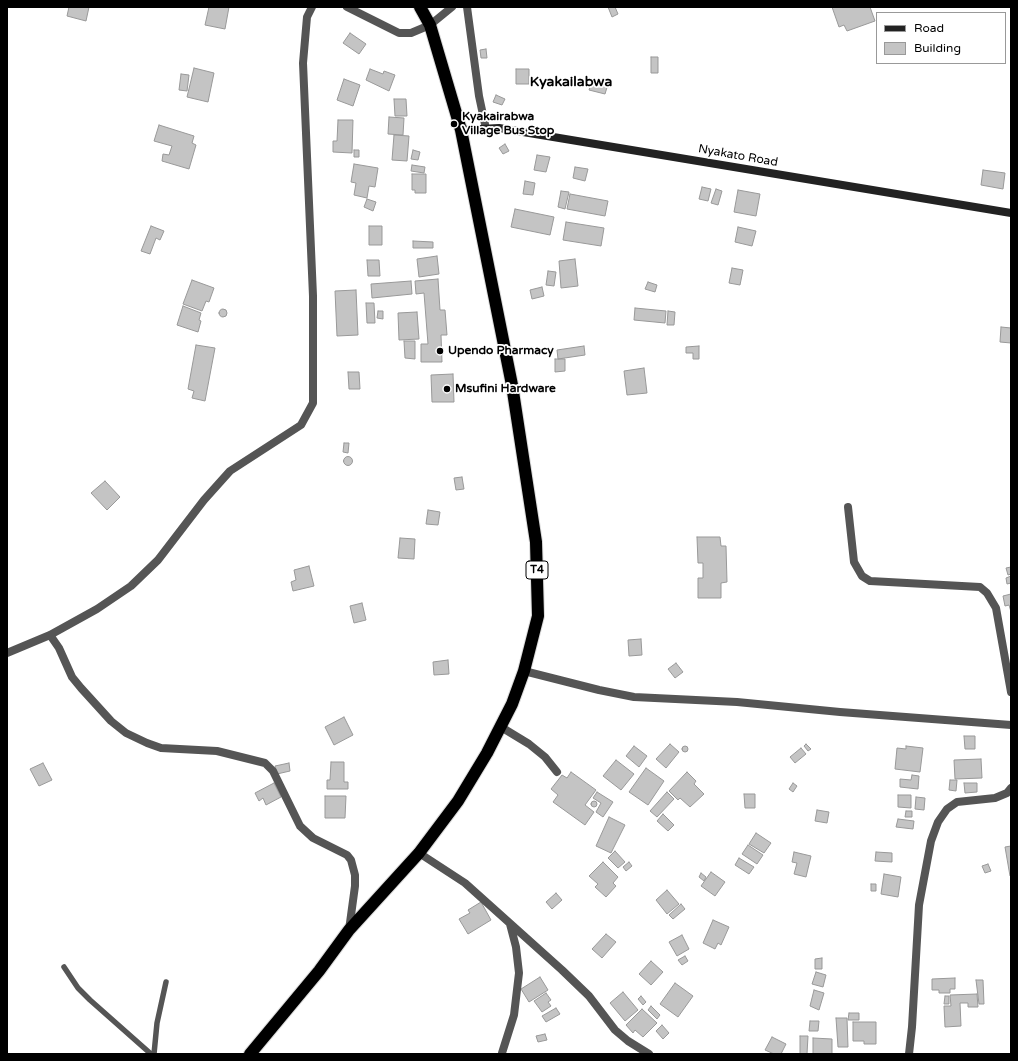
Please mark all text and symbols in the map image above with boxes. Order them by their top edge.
legend [876,12,1006,64]
text: Road [914,21,944,35]
text: Building [914,41,961,55]
district label: Kyakailabwa [530,74,612,90]
place label: Kyakairabwa Village Bus Stop [462,110,554,138]
marker: Kyakairabwa Village Bus Stop [449,119,459,129]
street label: Nyakato Road [697,142,779,170]
place label: Upendo Pharmacy [448,344,554,358]
marker: Upendo Pharmacy [435,346,445,356]
place label: Msufini Hardware [455,382,556,396]
marker: Msufini Hardware [442,384,452,394]
road number: T4 [526,561,548,579]

